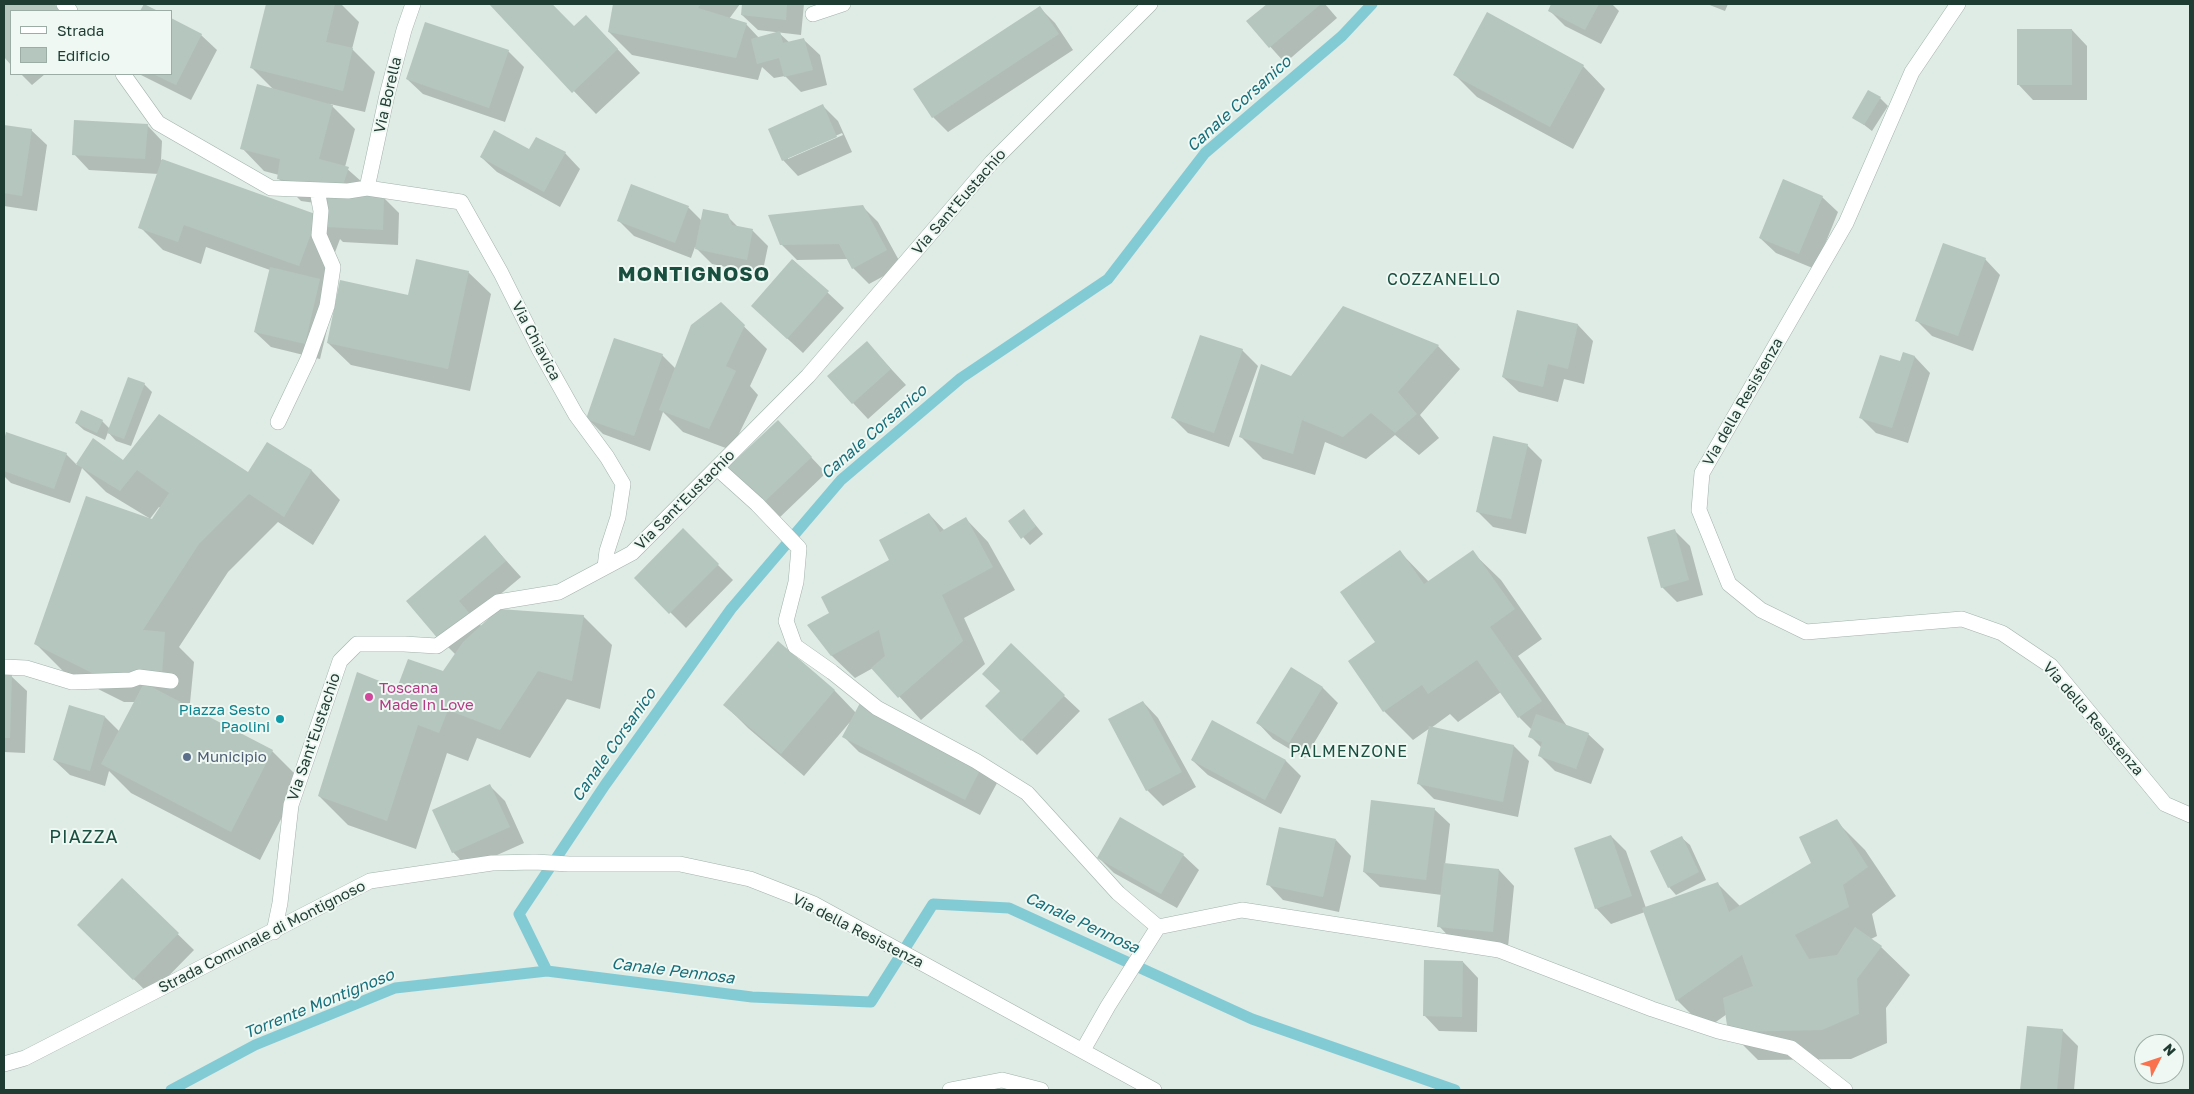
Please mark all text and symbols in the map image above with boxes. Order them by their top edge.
legend [10,10,172,75]
text: Strada [57,21,104,39]
text: Edificio [57,46,110,64]
water label: Canale Corsanico [1183,52,1295,156]
street label: Via Borella [370,55,406,135]
street label: Via Sant'Eustachio [908,146,1010,258]
district label: MONTIGNOSO [617,263,771,287]
district label: COZZANELLO [1386,270,1502,290]
street label: Via Chiavica [508,298,564,384]
street label: Via della Resistenza [1699,335,1787,469]
water label: Canale Corsanico [817,381,931,483]
street label: Via Sant'Eustachio [631,446,739,554]
street label: Via della Resistenza [2039,658,2147,780]
street label: Via Sant'Eustachio [284,671,344,803]
place label: Toscana Made In Love [379,679,474,714]
water label: Canale Corsanico [568,685,660,805]
marker: Toscana Made In Love [363,691,375,703]
place label: Piazza Sesto Paolini [179,701,270,736]
marker: Piazza Sesto Paolini [274,713,286,725]
district label: PALMENZONE [1289,742,1409,762]
place label: Municipio [197,748,267,766]
marker: Municipio [181,751,193,763]
district label: PIAZZA [49,826,119,848]
street label: Strada Comunale di Montignoso [156,877,368,997]
water label: Canale Pennosa [1022,888,1142,958]
street label: Via della Resistenza [789,890,927,972]
water label: Canale Pennosa [611,954,735,988]
water label: Torrente Montignoso [241,965,397,1043]
north arrow [2134,1034,2184,1084]
text: N [2160,1040,2180,1059]

